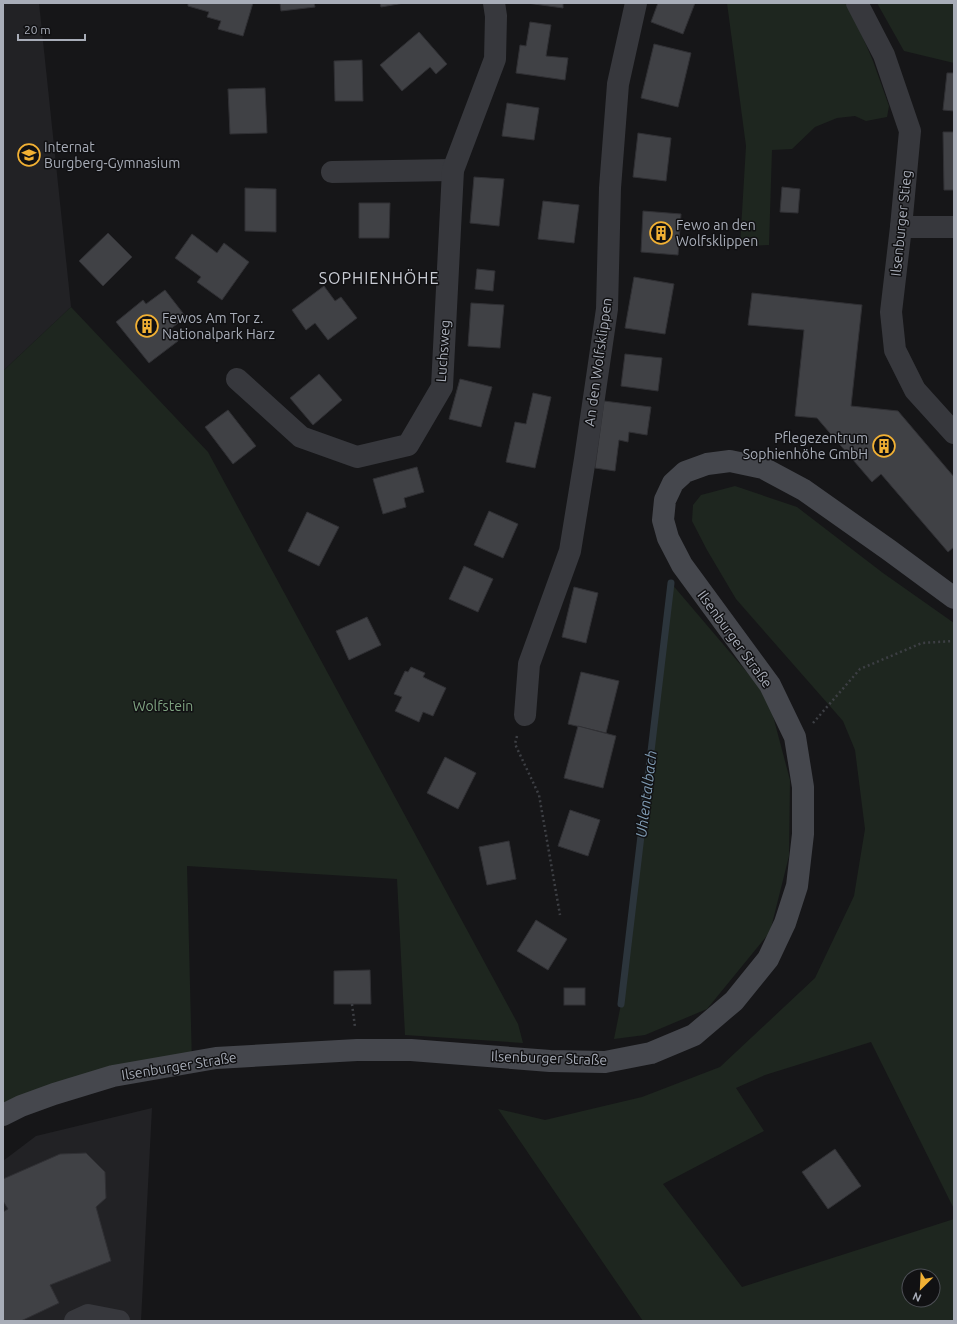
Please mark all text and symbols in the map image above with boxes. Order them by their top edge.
scale bar [18,16,85,42]
text: 20 m [24,23,51,36]
place label: Internat Burgberg-Gymnasium [44,139,180,171]
school or university icon: Internat Burgberg-Gymnasium [16,142,42,168]
street label: Ilsenburger Stieg [887,169,915,277]
place label: Fewo an den Wolfsklippen [676,217,758,249]
building icon: Fewo an den Wolfsklippen [648,220,674,246]
district label: SOPHIENHÖHE [319,269,439,287]
street label: An den Wolfsklippen [581,297,615,427]
place label: Fewos Am Tor z. Nationalpark Harz [162,310,275,342]
building icon: Fewos Am Tor z. Nationalpark Harz [134,313,160,339]
street label: Luchsweg [433,319,453,383]
place label: Pflegezentrum Sophienhöhe GmbH [743,430,868,462]
building icon: Pflegezentrum Sophienhöhe GmbH [871,433,897,459]
street label: Ilsenburger Straße [694,587,776,691]
park label: Wolfstein [133,698,193,714]
water label: Uhlentalbach [632,749,660,839]
street label: Ilsenburger Straße [491,1048,607,1068]
street label: Ilsenburger Straße [120,1049,238,1083]
north arrow [901,1268,941,1308]
text: N [911,1290,923,1304]

